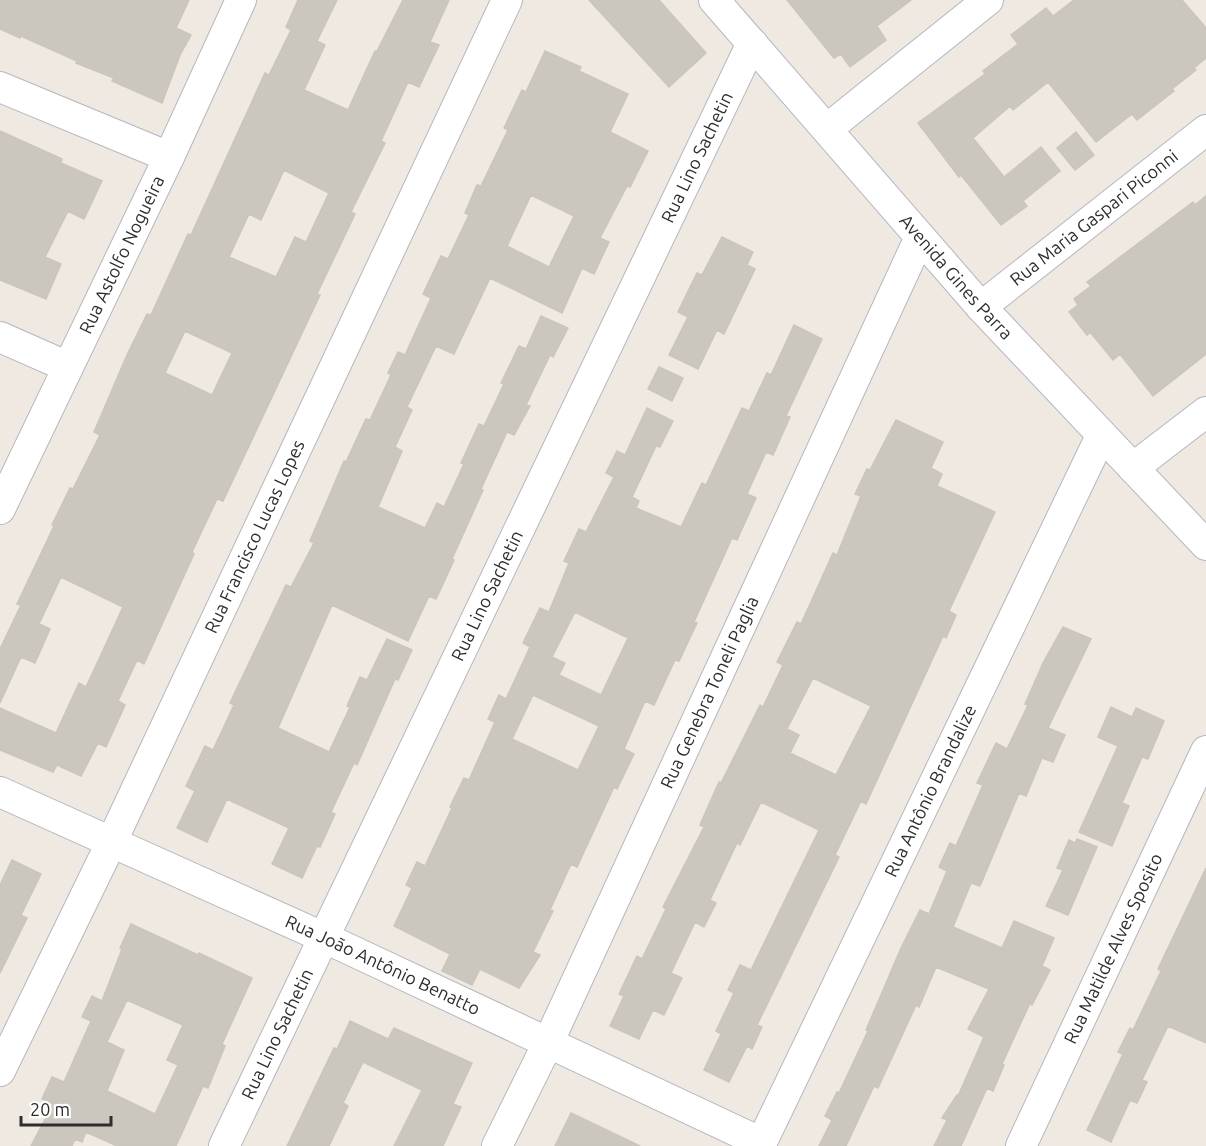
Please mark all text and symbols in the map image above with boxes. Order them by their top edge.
street label: Rua Lino Sachetin [657,88,736,226]
street label: Rua Maria Gaspari Piconni [1006,145,1181,289]
street label: Rua Astolfo Nogueira [75,172,168,337]
street label: Avenida Gines Parra [896,210,1017,343]
street label: Rua Francisco Lucas Lopes [200,436,308,636]
street label: Rua Lino Sachetin [447,527,526,664]
street label: Rua Genebra Toneli Paglia [656,593,762,791]
street label: Rua Antônio Brandalize [880,701,979,880]
street label: Rua Matilde Alves Sposito [1059,850,1166,1047]
street label: Rua João Antônio Benatto [282,911,484,1018]
street label: Rua Lino Sachetin [237,965,316,1102]
scale bar [21,1089,111,1127]
text: 20 m [30,1099,70,1119]

